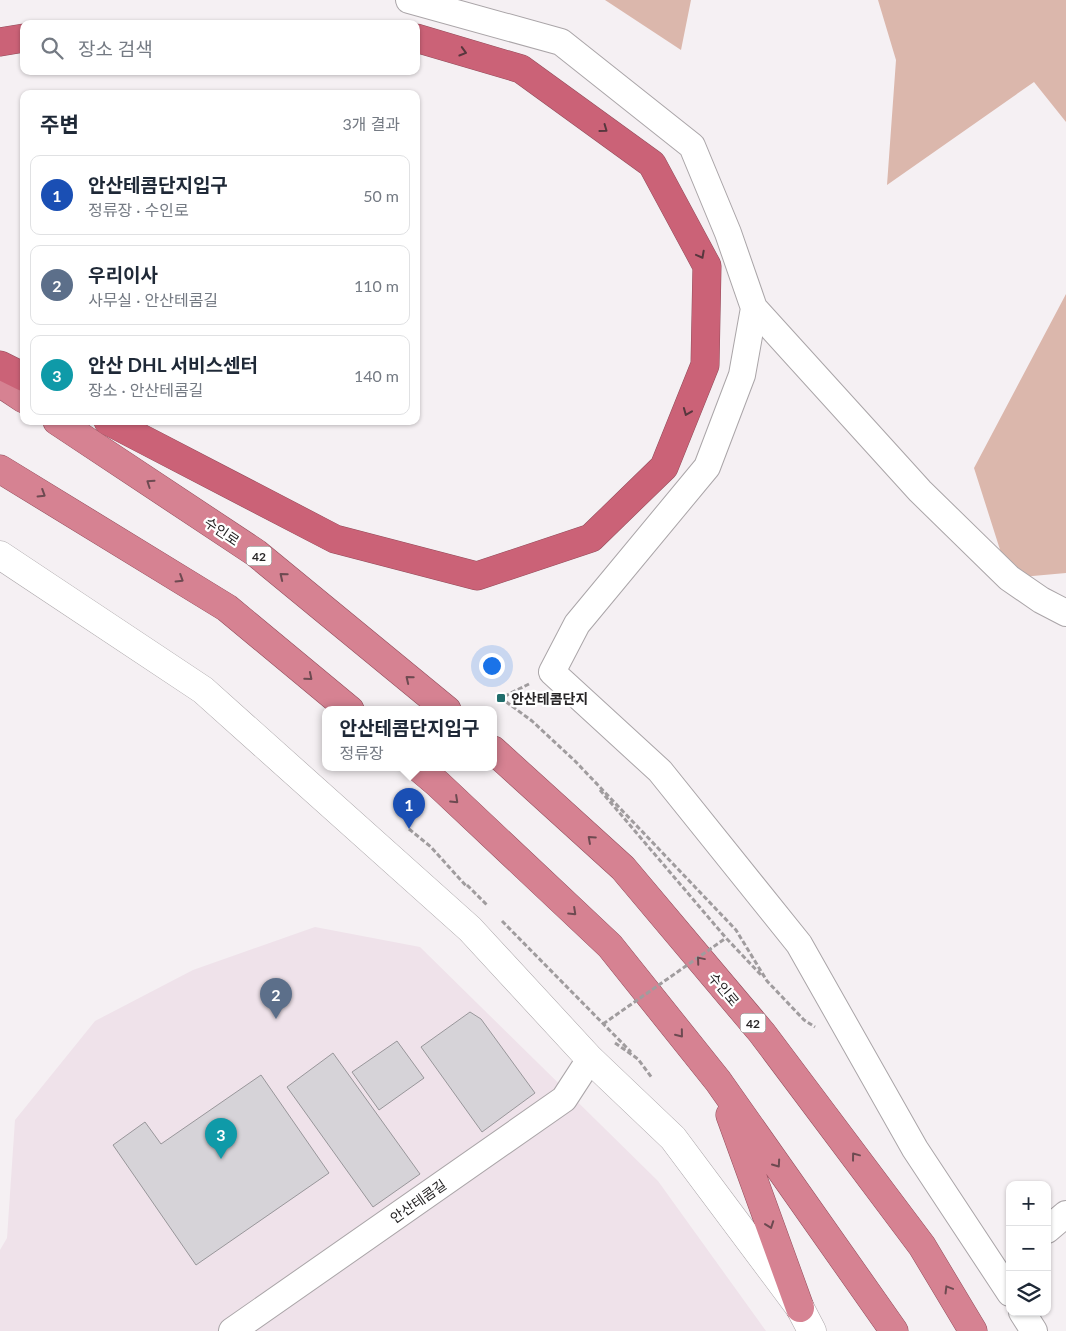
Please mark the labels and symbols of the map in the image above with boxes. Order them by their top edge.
one-way arrow [459,46,467,56]
one-way arrow [598,123,608,132]
one-way arrow [694,249,704,258]
one-way arrow [682,407,693,416]
one-way arrow [147,480,156,489]
one-way arrow [36,488,45,497]
street label: 수인로 [201,513,243,549]
road number: 42 [246,546,272,566]
one-way arrow [174,573,183,583]
one-way arrow [280,573,289,582]
your location [479,653,505,679]
one-way arrow [304,671,313,680]
one-way arrow [406,677,415,685]
place label: 안산테콤단지 [511,690,588,707]
marker: 안산테콤단지 [495,692,507,704]
pin: 1 [393,788,425,829]
one-way arrow [450,794,459,803]
one-way arrow [588,836,597,845]
one-way arrow [568,906,577,915]
one-way arrow [697,957,706,966]
street label: 수인로 [705,969,743,1009]
pin: 2 [260,978,292,1019]
road number: 42 [740,1014,766,1032]
one-way arrow [675,1028,683,1037]
pin: 3 [205,1118,237,1159]
one-way arrow [852,1153,860,1162]
one-way arrow [771,1159,780,1168]
street label: 안산테콤길 [387,1176,449,1226]
one-way arrow [764,1220,774,1229]
one-way arrow [944,1285,954,1294]

